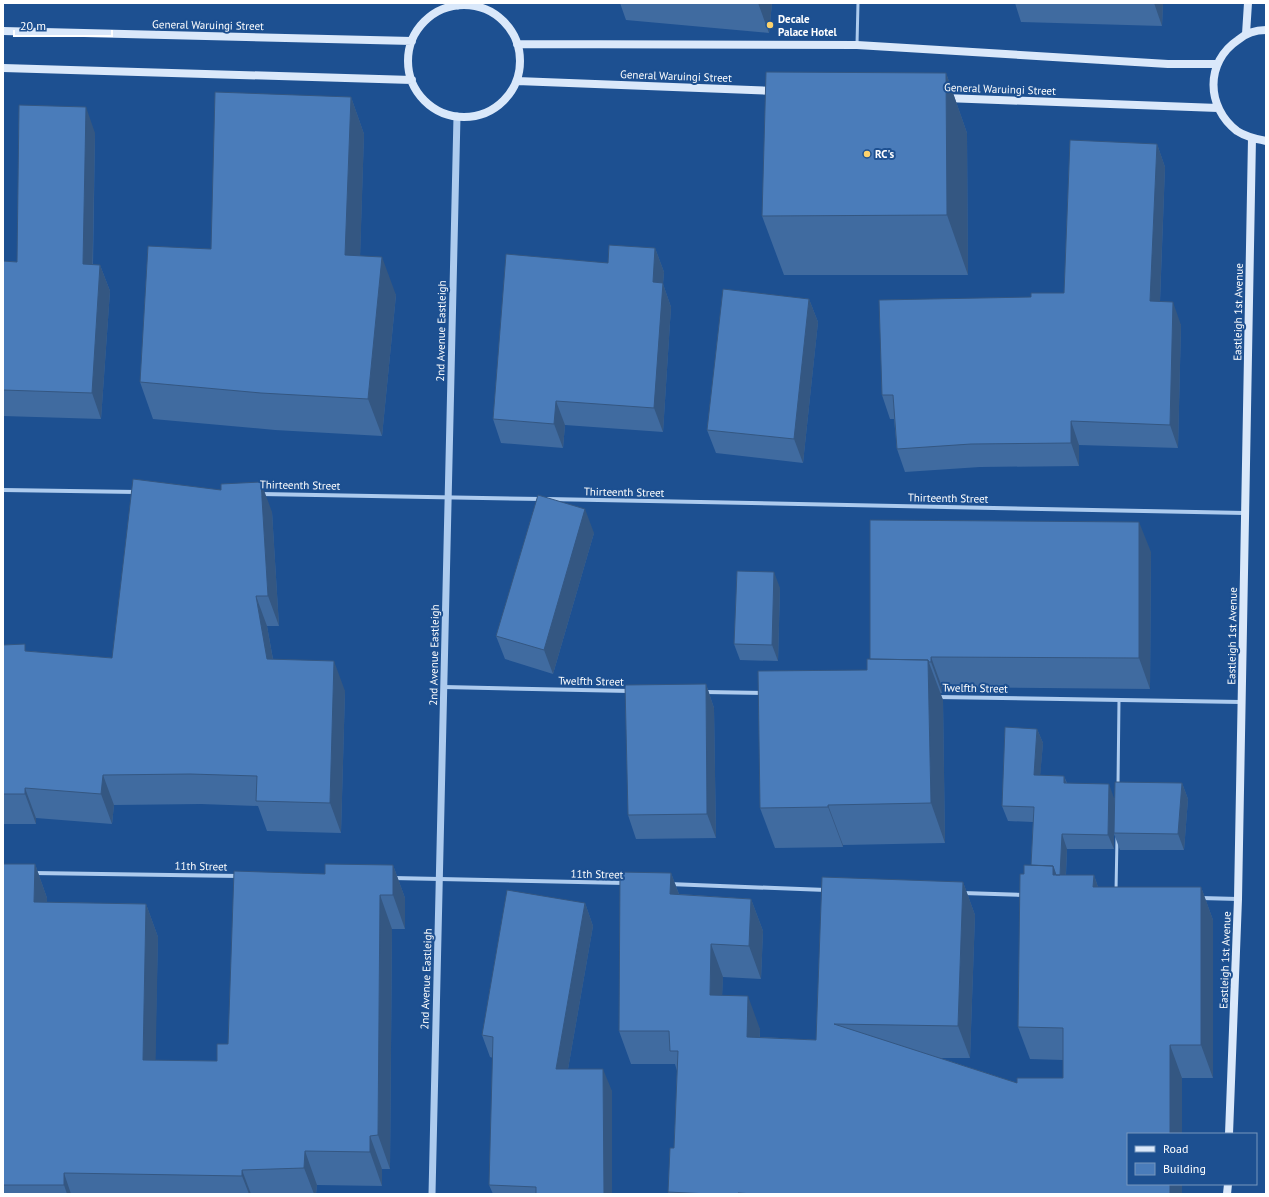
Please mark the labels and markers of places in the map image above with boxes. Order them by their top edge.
place label: Decale Palace Hotel [778,12,838,39]
marker: Decale Palace Hotel [765,20,775,30]
place label: RC's [875,147,894,161]
marker: RC's [862,149,872,159]

